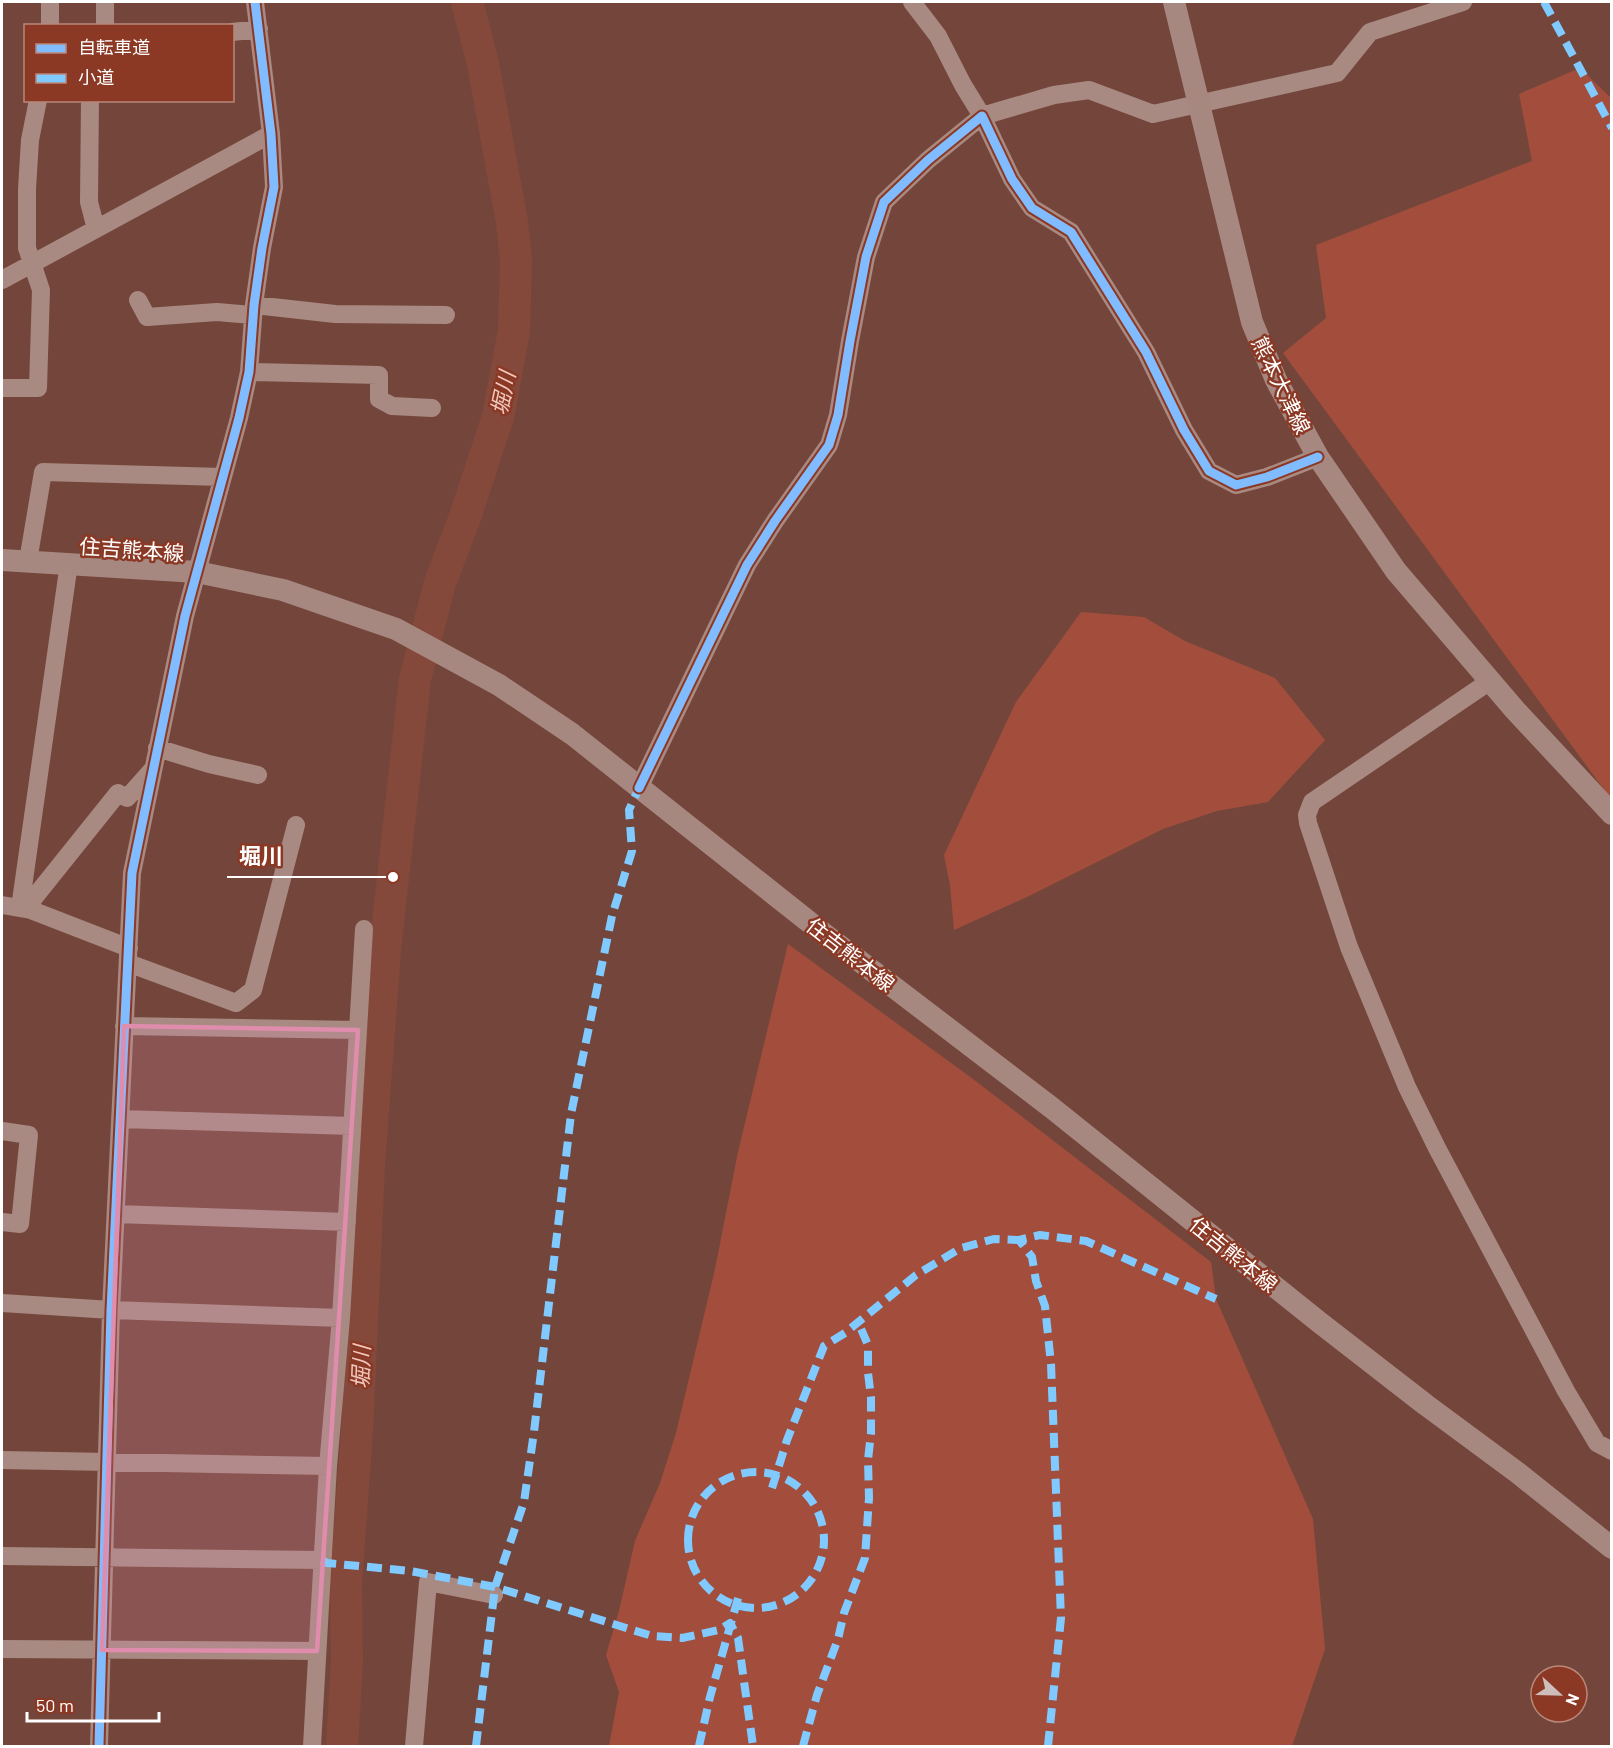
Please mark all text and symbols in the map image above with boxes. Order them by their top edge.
legend [24,24,234,102]
text: 自転車道 [78,36,150,58]
text: 小道 [78,66,114,88]
street label: 熊本大津線 [1248,332,1316,438]
water label: 堀川 [485,367,520,417]
street label: 住吉熊本線 [79,533,185,565]
callout: 堀川 [227,837,295,877]
text: 堀川 [239,842,283,868]
street label: 住吉熊本線 [802,912,900,996]
street label: 住吉熊本線 [1185,1211,1283,1297]
water label: 堀川 [346,1343,374,1389]
north arrow [1529,1664,1589,1724]
scale bar [27,1685,159,1723]
text: N [1563,1691,1584,1708]
text: 50 m [36,1694,74,1716]

